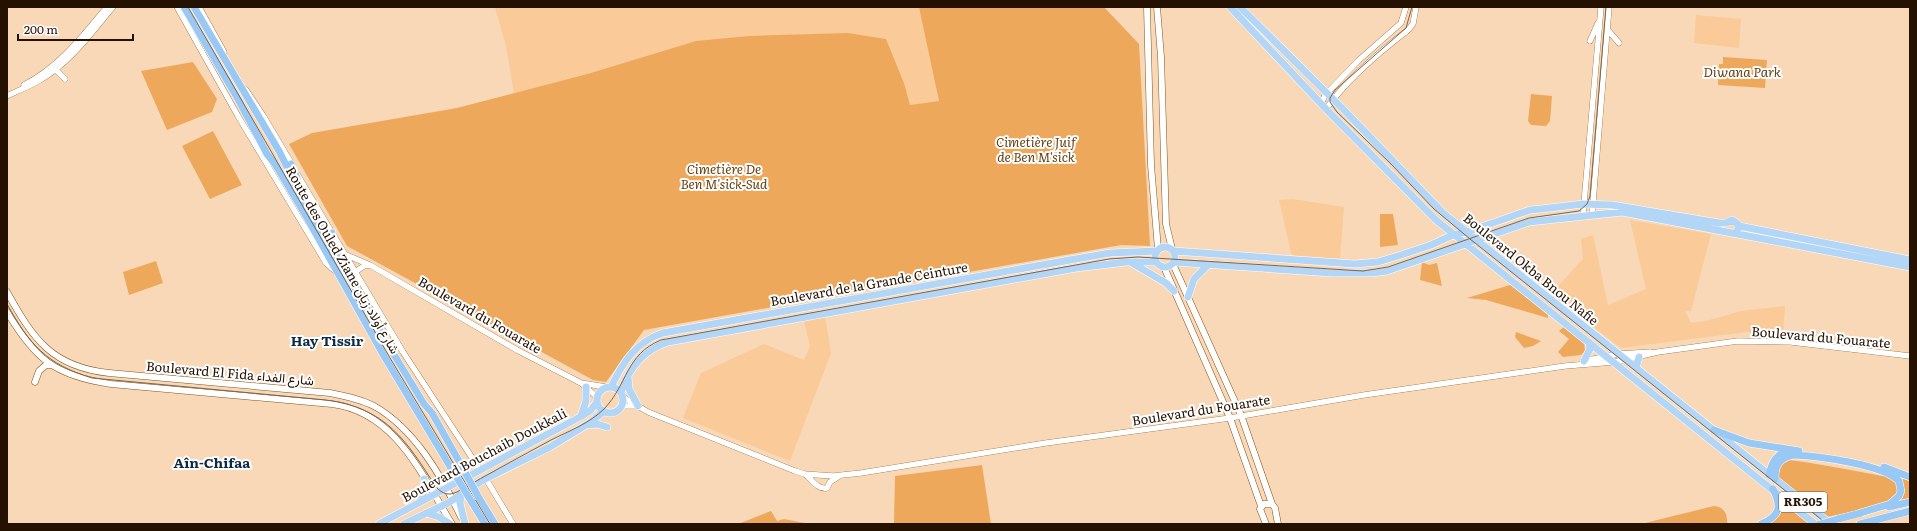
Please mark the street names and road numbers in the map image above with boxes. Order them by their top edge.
street label: Route des Ouled Ziane شارع أولاد زيان [281,163,405,357]
street label: Boulevard Okba Bnou Nafie [1460,208,1603,329]
street label: Boulevard de la Grande Ceinture [769,257,969,310]
street label: Boulevard du Fouarate [415,271,546,358]
street label: Boulevard du Fouarate [1751,321,1892,352]
street label: Boulevard El Fida شارع الفداء [145,356,315,390]
street label: Boulevard du Fouarate [1131,389,1272,430]
street label: Boulevard Bouchaib Doukkali [398,403,570,506]
road number: RR305 [1779,492,1827,512]

